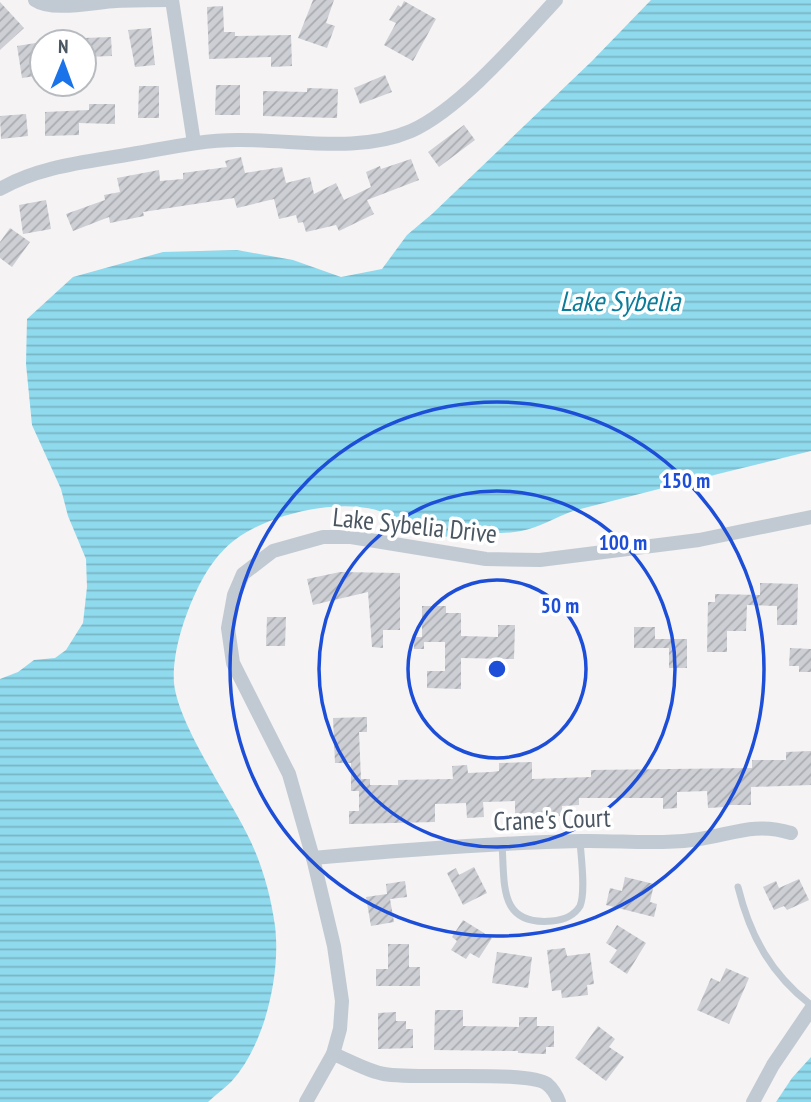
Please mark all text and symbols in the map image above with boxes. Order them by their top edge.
north arrow [28,28,98,98]
text: N [58,34,69,58]
water label: Lake Sybelia [560,282,682,319]
text: 150 m [662,467,710,494]
street label: Lake Sybelia Drive [331,500,499,550]
text: 100 m [599,529,647,556]
text: 50 m [541,592,579,619]
centre of rings [485,657,509,681]
street label: Crane's Court [493,800,611,838]

